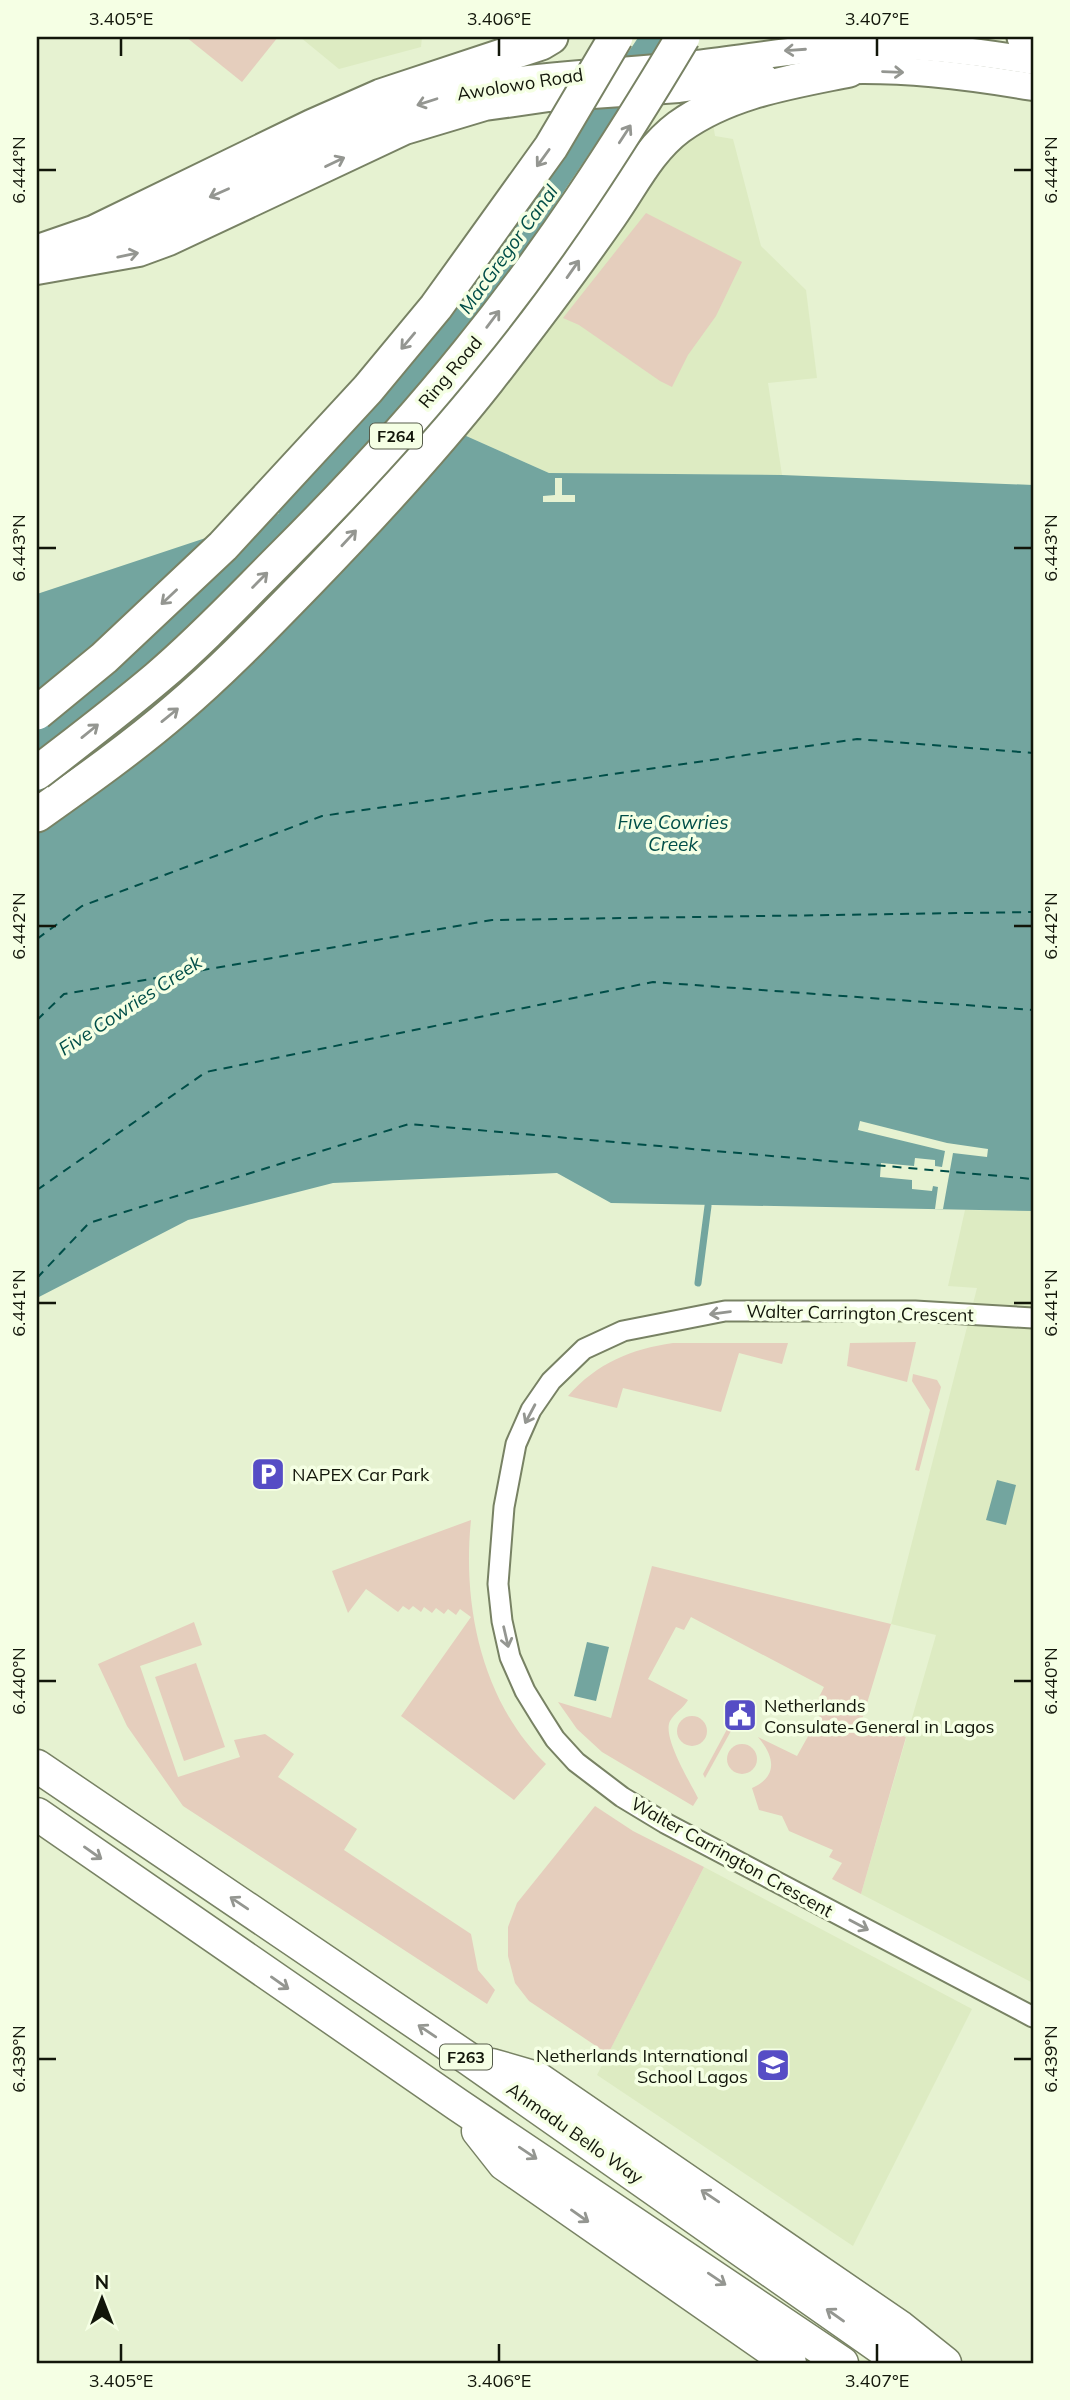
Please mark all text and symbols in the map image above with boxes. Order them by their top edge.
text: 3.405°E [89,7,153,30]
text: 3.406°E [467,7,531,30]
text: 3.407°E [845,7,909,30]
one-way arrow [784,44,806,57]
street label: Awolowo Road [455,63,585,105]
one-way arrow [881,65,904,78]
one-way arrow [417,97,439,109]
one-way arrow [618,124,632,144]
text: 6.444°N [7,136,30,204]
text: 6.444°N [1039,136,1062,204]
one-way arrow [536,148,550,167]
one-way arrow [324,155,345,169]
water label: MacGregor Canal [453,180,563,318]
one-way arrow [209,187,230,200]
one-way arrow [116,247,139,261]
one-way arrow [565,260,580,279]
one-way arrow [486,310,501,329]
street label: Ring Road [413,331,487,413]
one-way arrow [400,332,416,350]
road number: F264 [370,424,422,448]
text: 6.443°N [7,514,30,582]
text: 6.443°N [1039,514,1062,582]
one-way arrow [341,529,357,547]
one-way arrow [251,571,268,588]
one-way arrow [160,589,178,605]
one-way arrow [160,708,178,723]
one-way arrow [81,723,99,739]
water label: Five Cowries Creek [617,810,729,856]
text: 6.442°N [7,892,30,960]
text: 6.442°N [1039,892,1062,960]
water label: Five Cowries Creek [54,949,207,1060]
text: 6.441°N [7,1269,30,1337]
text: 6.441°N [1039,1269,1062,1337]
street label: Walter Carrington Crescent [746,1300,974,1326]
one-way arrow [710,1306,732,1319]
one-way arrow [522,1403,536,1424]
parking icon: NAPEX Car Park [249,1455,287,1493]
place label: NAPEX Car Park [292,1463,430,1486]
one-way arrow [499,1625,513,1648]
text: 6.440°N [7,1647,30,1715]
text: 6.440°N [1039,1647,1062,1715]
place label: Netherlands Consulate-General in Lagos [764,1694,995,1738]
public building icon: Netherlands Consulate-General in Lagos [721,1696,759,1734]
street label: Walter Carrington Crescent [627,1792,837,1922]
one-way arrow [83,1846,102,1860]
one-way arrow [230,1896,249,1910]
one-way arrow [848,1919,868,1933]
one-way arrow [270,1975,289,1990]
one-way arrow [418,2023,438,2037]
text: 6.439°N [7,2025,30,2093]
text: 6.439°N [1039,2025,1062,2093]
road number: F263 [440,2044,492,2070]
place label: Netherlands International School Lagos [536,2044,748,2088]
school or university icon: Netherlands International School Lagos [754,2046,792,2084]
street label: Ahmadu Bello Way [502,2077,648,2189]
one-way arrow [518,2145,537,2160]
one-way arrow [701,2189,720,2203]
one-way arrow [569,2209,589,2223]
north arrow [66,2264,136,2334]
text: N [95,2270,109,2294]
one-way arrow [707,2272,726,2286]
one-way arrow [826,2308,845,2322]
text: 3.405°E [89,2369,153,2392]
text: 3.406°E [467,2369,531,2392]
text: 3.407°E [845,2369,909,2392]

